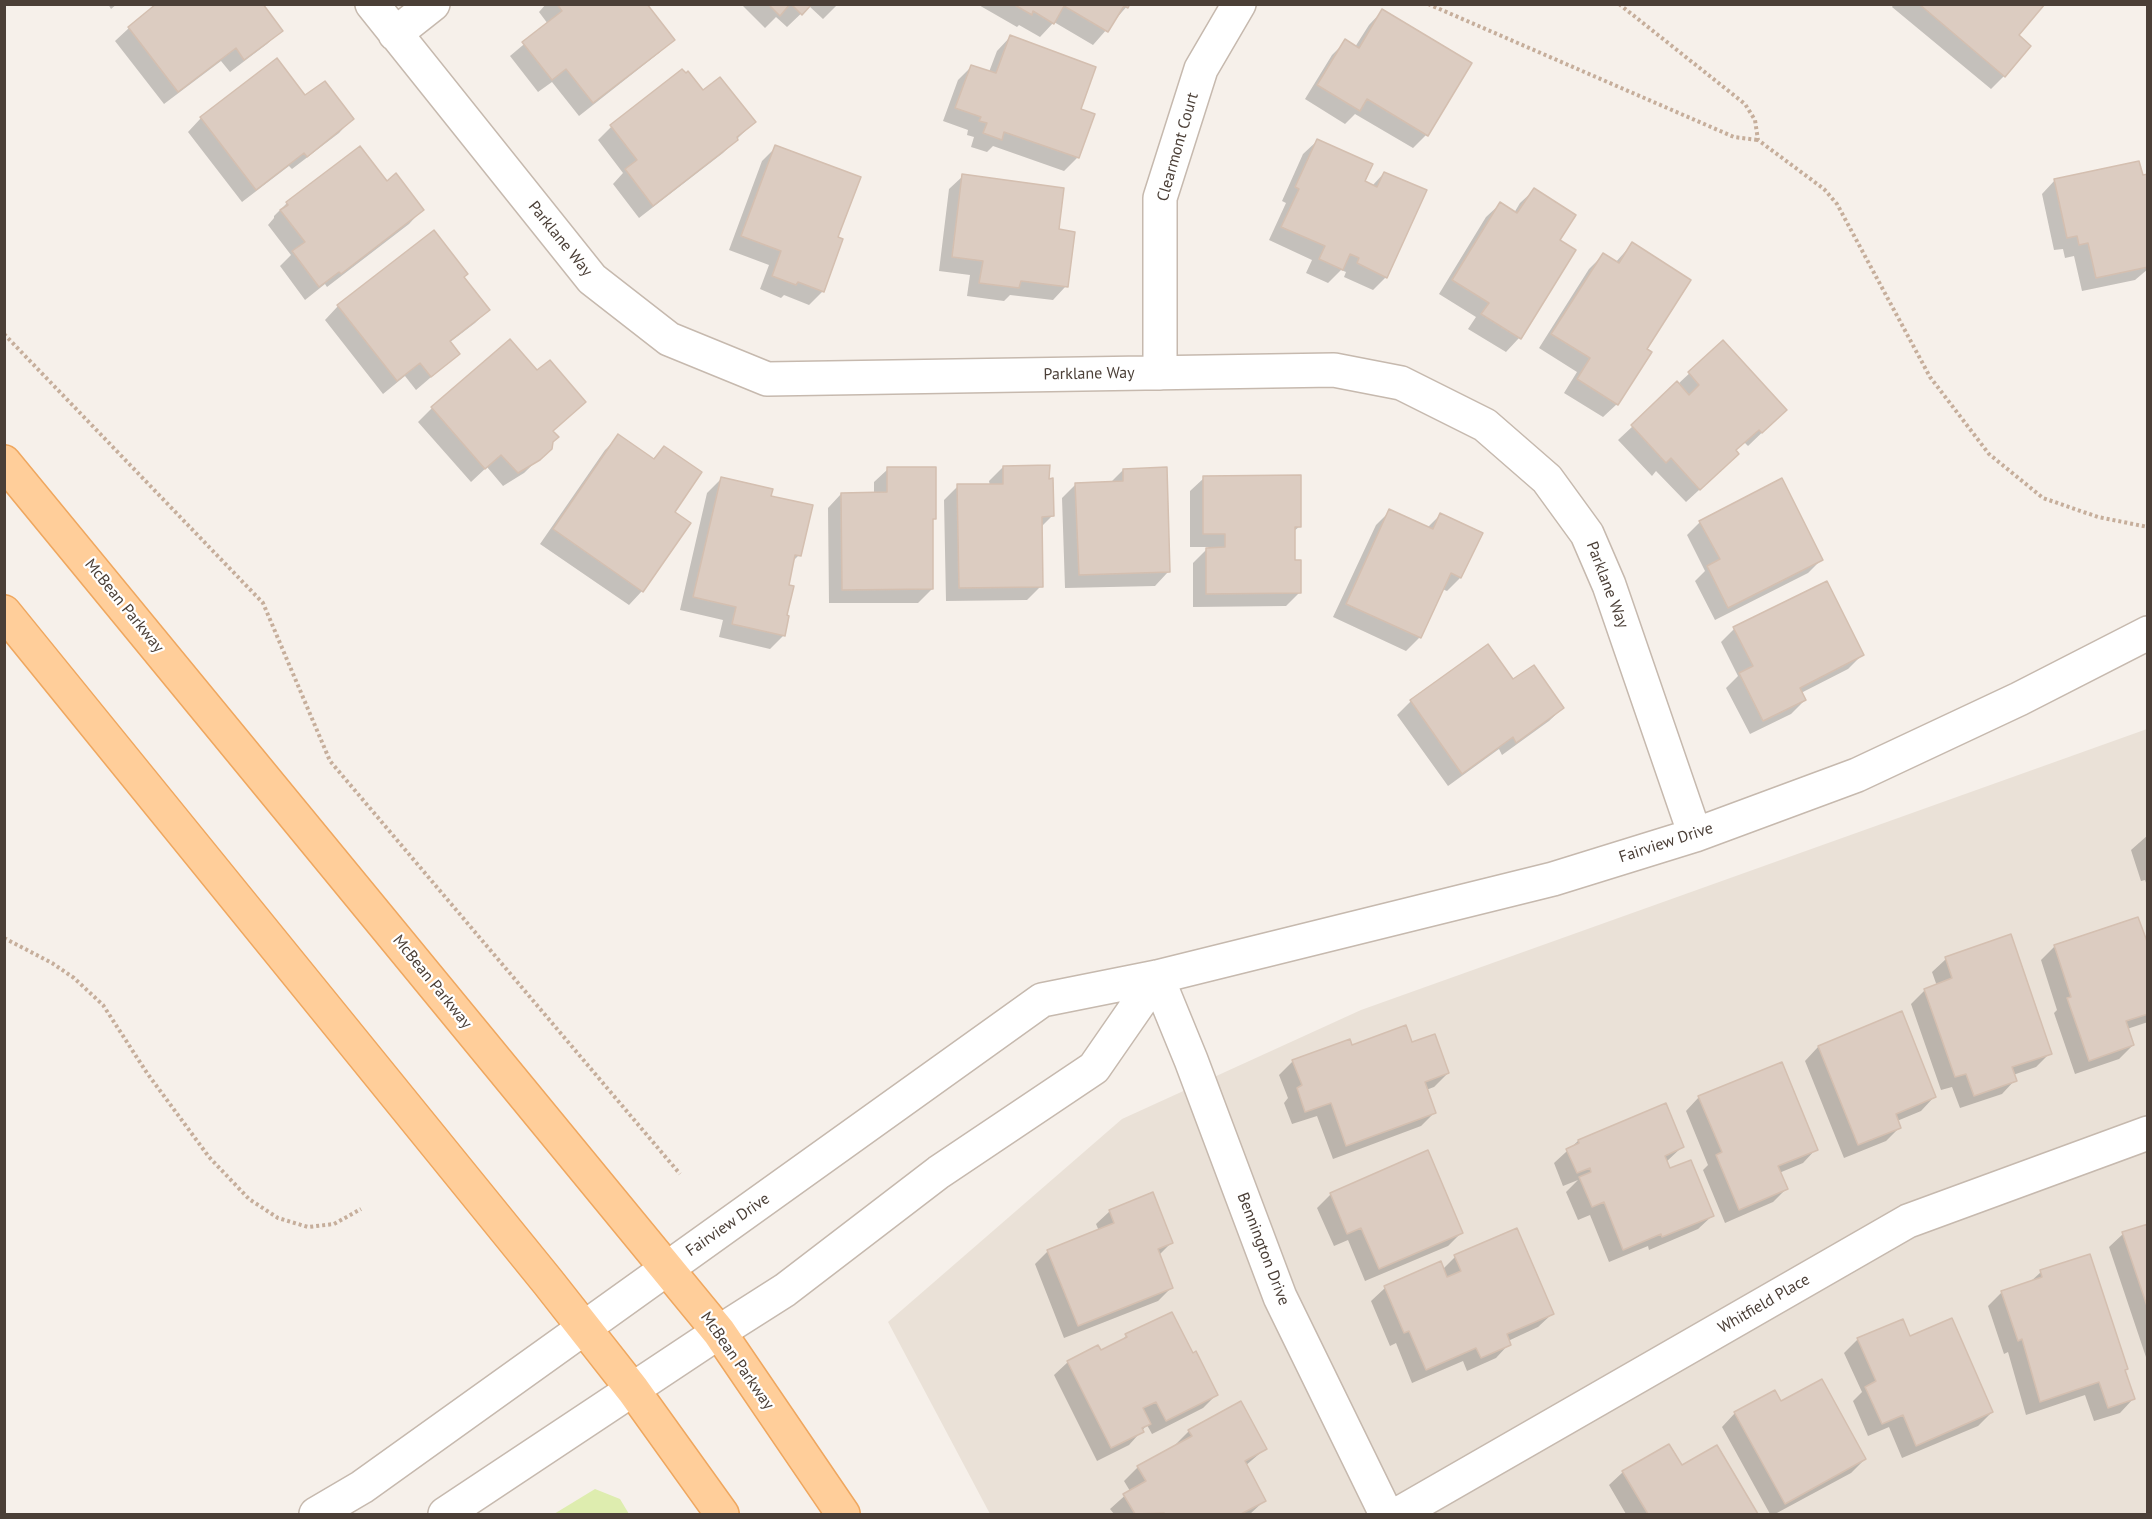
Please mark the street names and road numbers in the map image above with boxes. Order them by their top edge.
street label: Clearmont Court [1153,90,1203,204]
street label: Parklane Way [524,198,596,280]
street label: Parklane Way [1043,364,1135,384]
street label: Parklane Way [1582,539,1632,631]
street label: McBean Parkway [80,555,168,657]
street label: Fairview Drive [1617,819,1715,867]
street label: McBean Parkway [388,931,476,1033]
street label: Fairview Drive [682,1189,774,1261]
street label: Bennington Drive [1233,1190,1293,1308]
street label: Whitfield Place [1715,1270,1813,1338]
street label: McBean Parkway [696,1308,778,1414]

